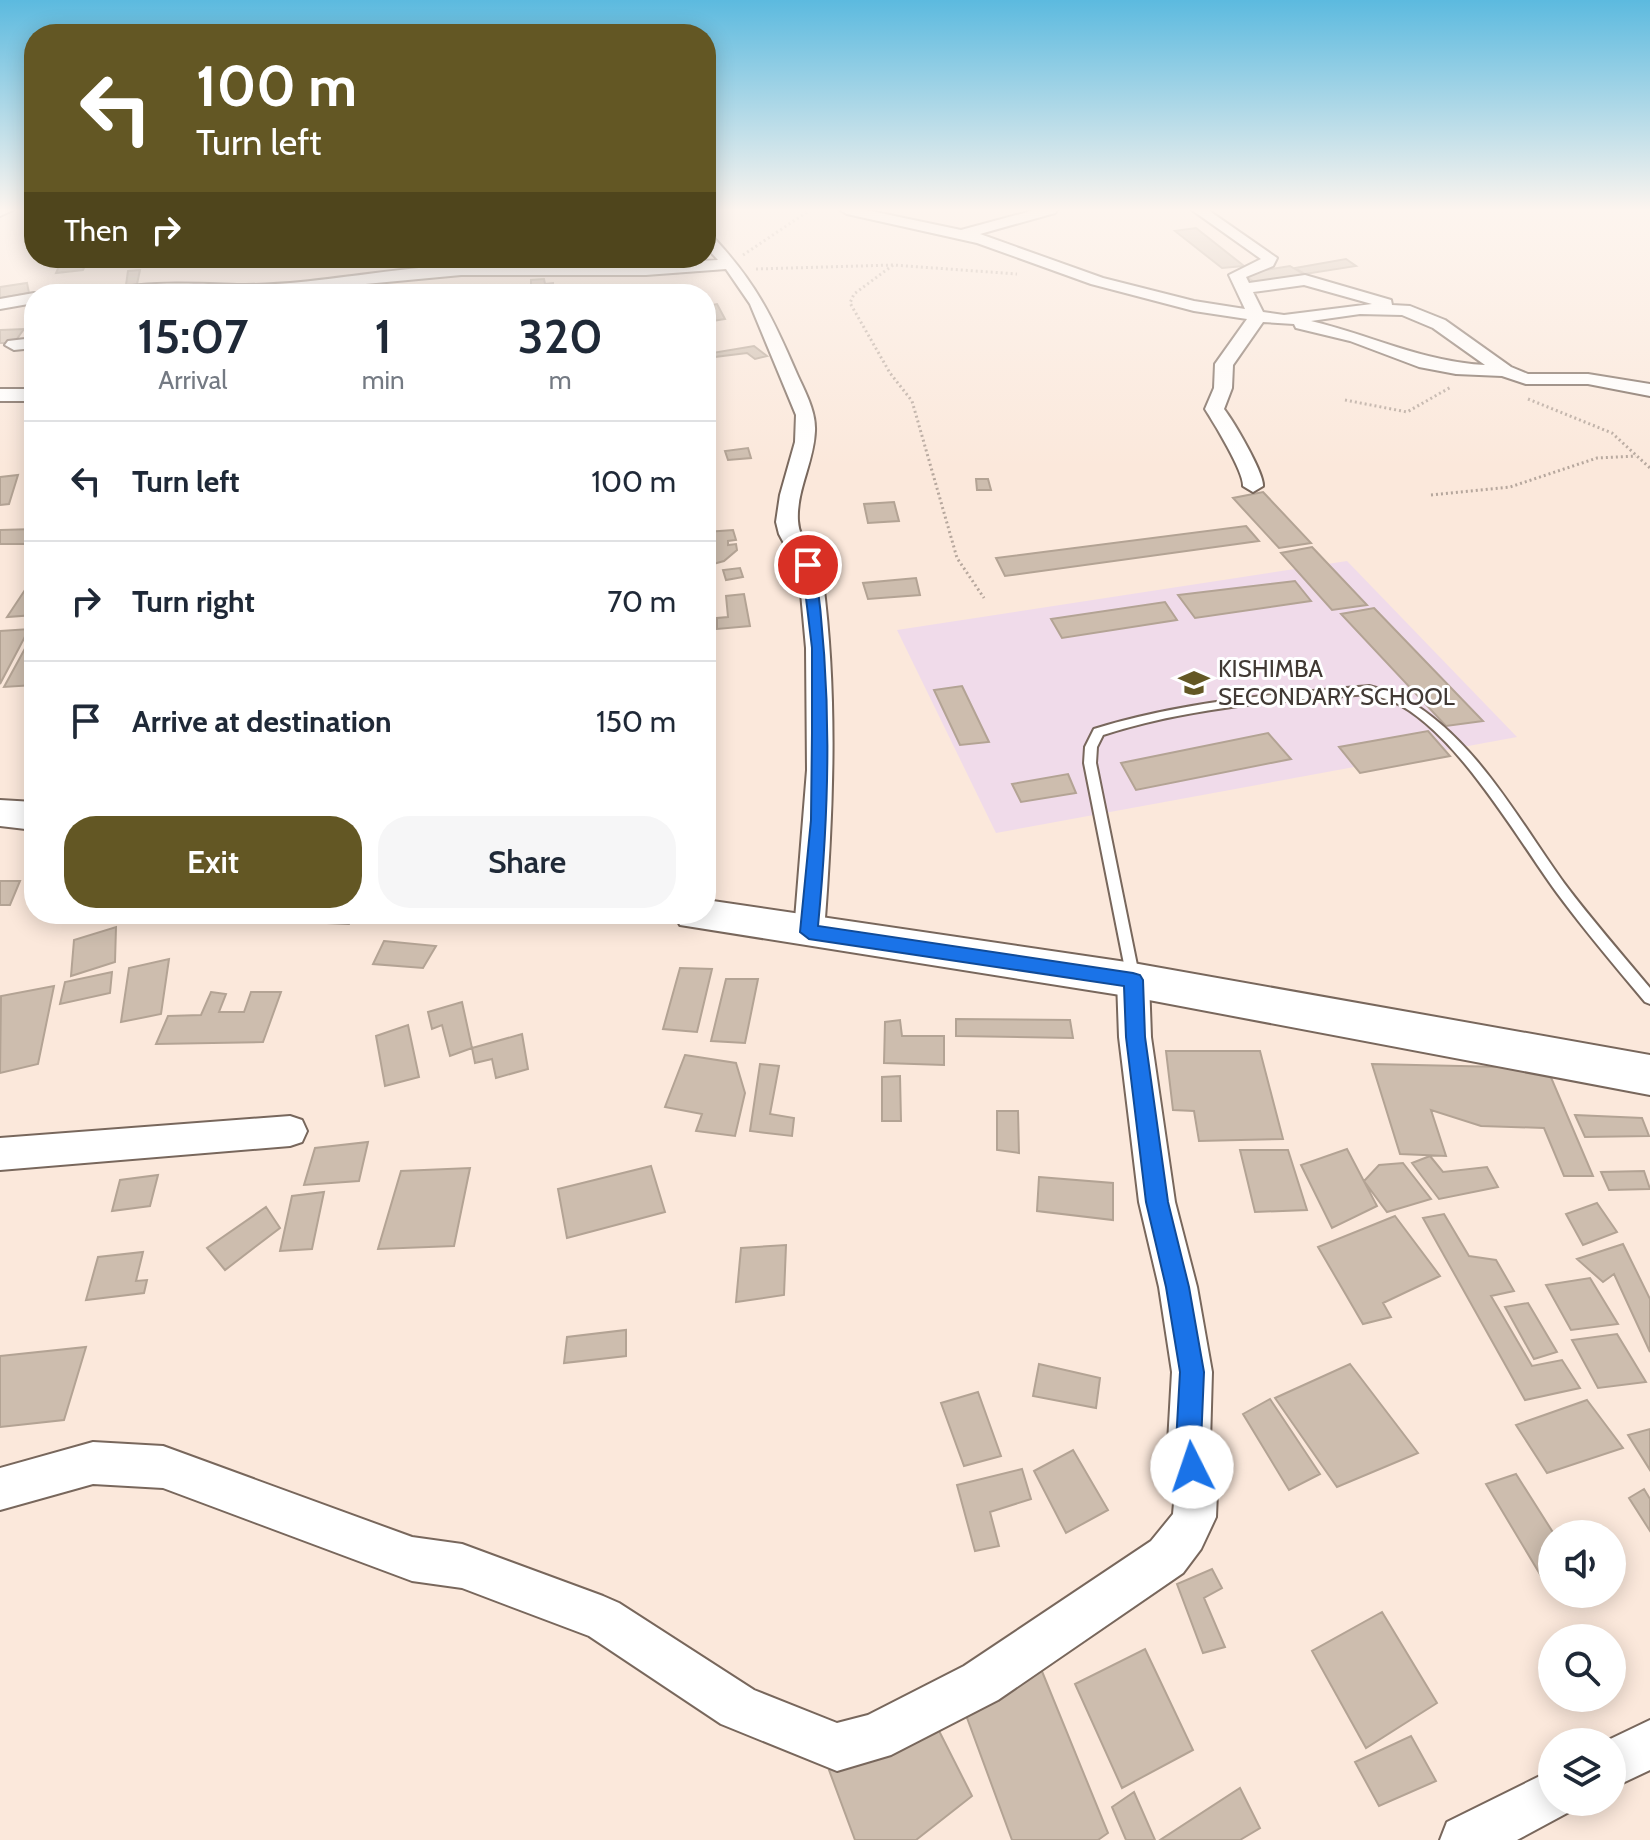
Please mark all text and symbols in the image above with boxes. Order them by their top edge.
text: 100 m [196,52,357,120]
icon: left [64,56,168,160]
text: Turn left [196,120,321,164]
icon: right [144,208,188,252]
text: Then [64,212,128,249]
text: 15:07 [137,307,248,365]
text: 1 [375,307,392,365]
text: 320 [518,307,603,365]
text: Arrival [158,364,227,396]
text: min [362,364,405,396]
text: m [549,364,572,396]
icon: left [64,459,108,503]
text: Turn left [132,463,240,500]
text: 100 m [591,463,676,500]
pin [774,531,842,599]
icon: arrive [786,543,830,587]
icon: right [64,579,108,623]
text: Turn right [132,583,255,620]
text: 70 m [607,583,676,620]
place label: KISHIMBA SECONDARY SCHOOL [1218,654,1455,711]
school or university icon: KISHIMBA SECONDARY SCHOOL [1177,666,1211,700]
icon: arrive [64,699,108,743]
text: Arrive at destination [132,703,392,740]
text: 150 m [596,703,676,740]
button: Exit [64,816,362,908]
button: Share [378,816,676,908]
position arrow [1150,1425,1234,1509]
map controls [1538,1520,1626,1816]
button: sound [1538,1520,1626,1608]
button: search [1538,1624,1626,1712]
button: layers [1538,1728,1626,1816]

